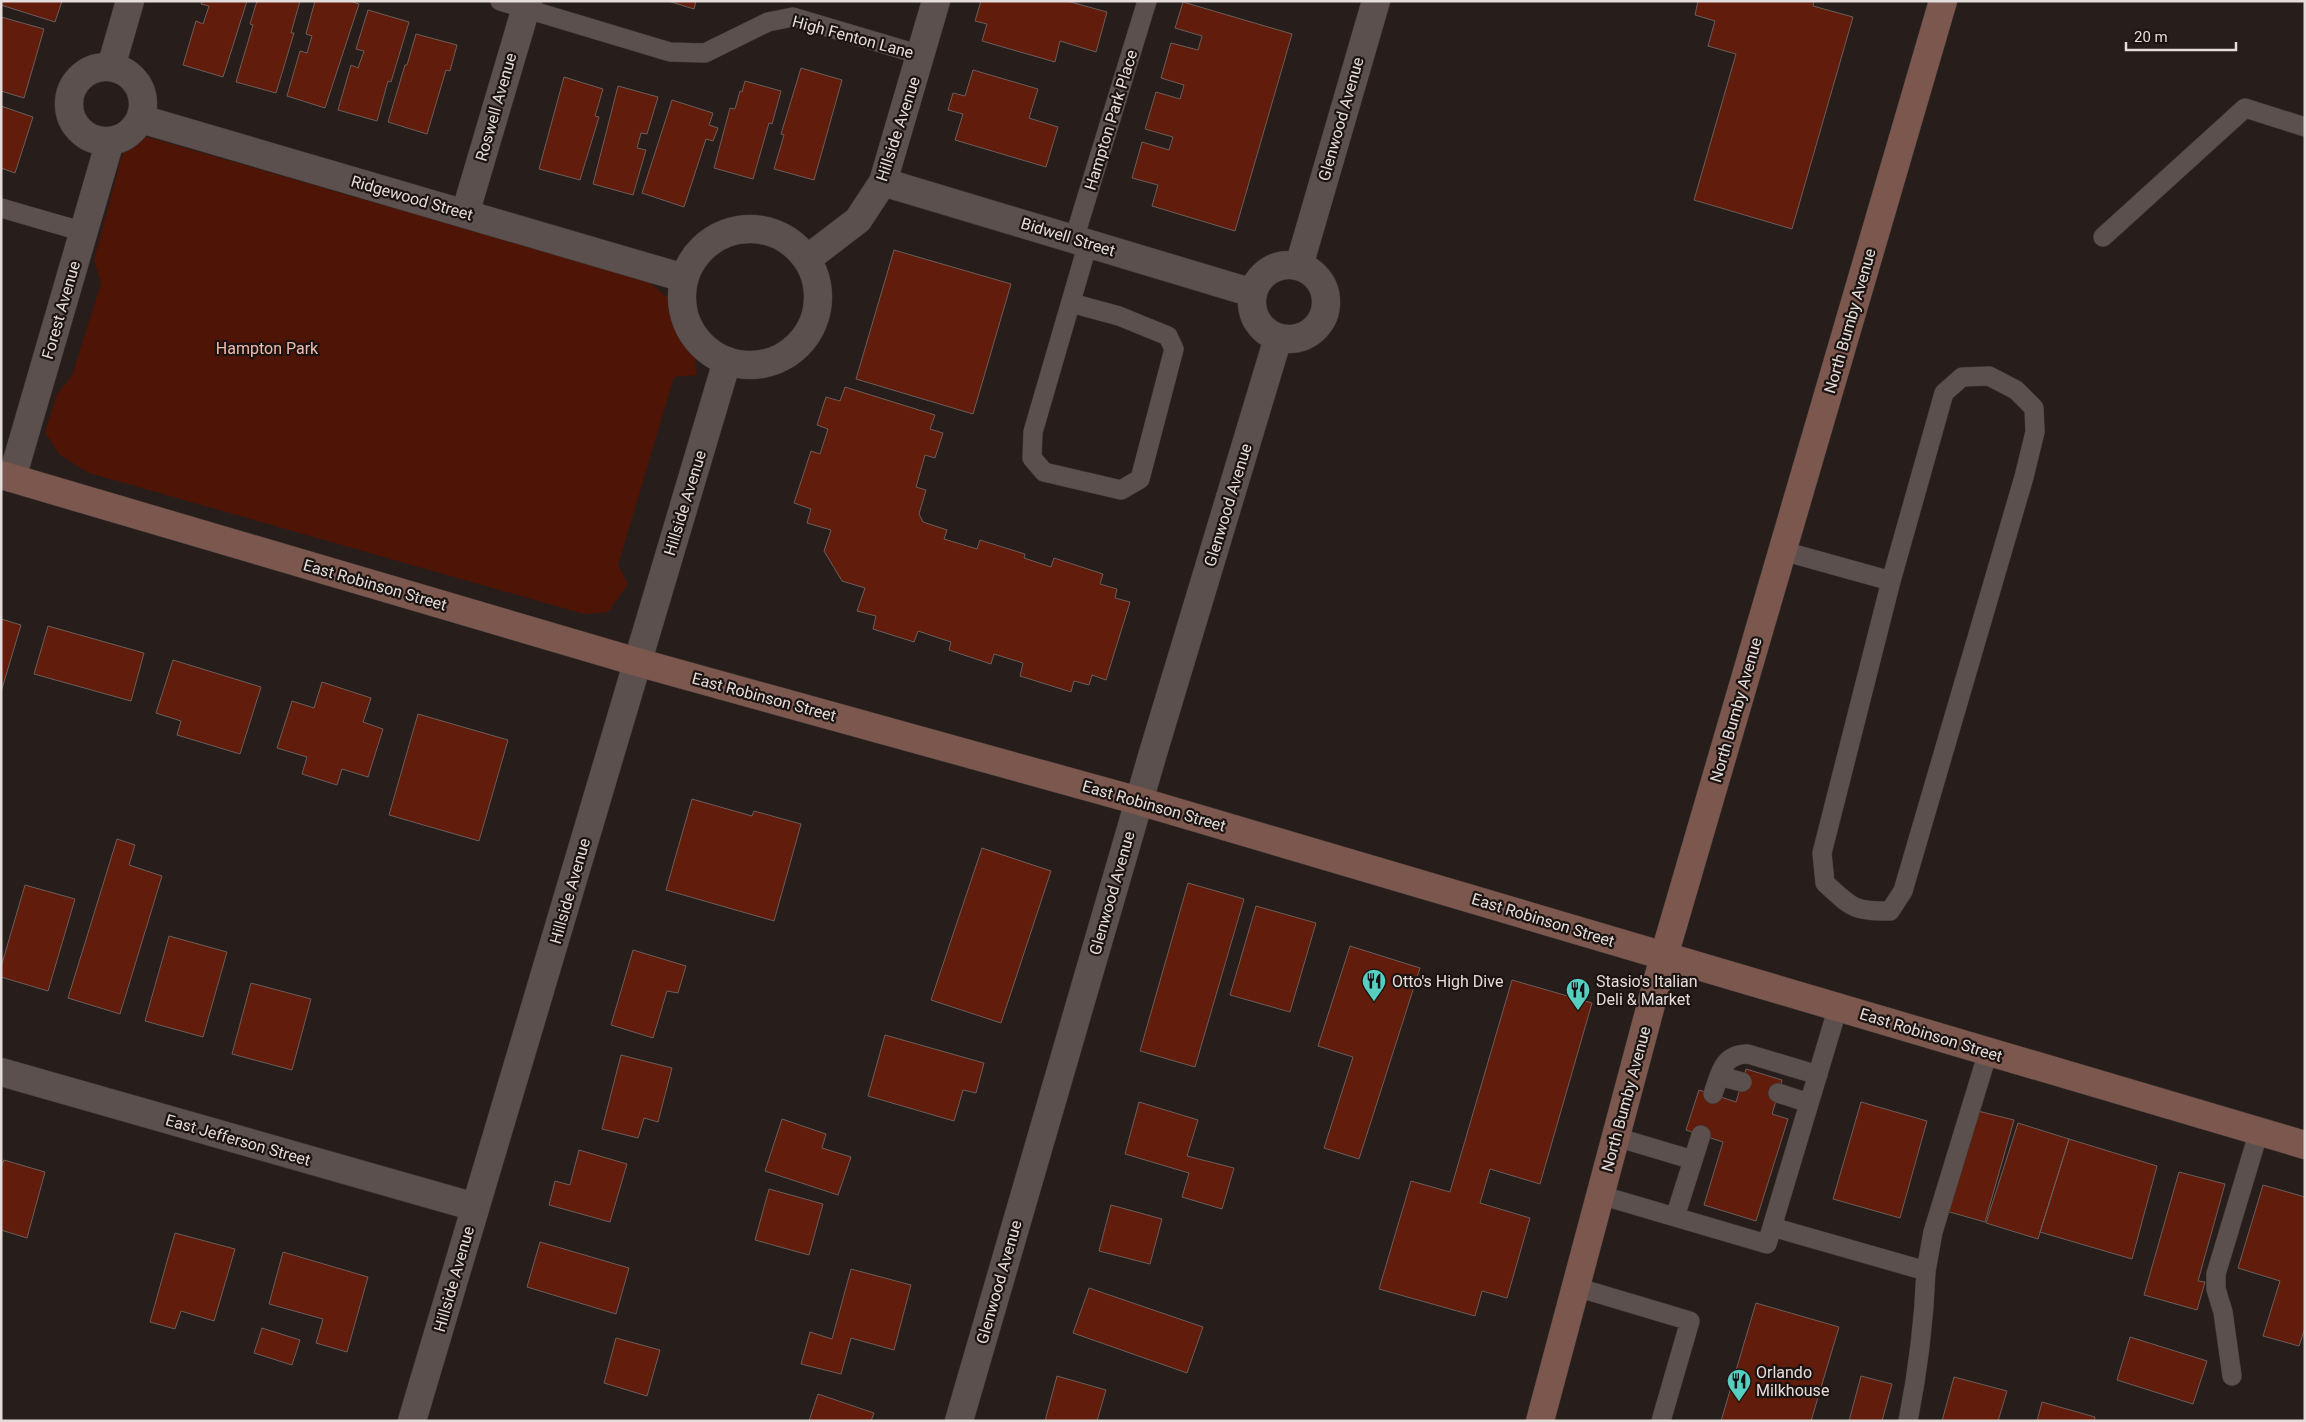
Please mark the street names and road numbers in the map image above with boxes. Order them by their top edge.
street label: High Fenton Lane [790,12,916,62]
street label: Hampton Park Place [1081,47,1141,193]
street label: Roswell Avenue [471,51,521,163]
street label: Glenwood Avenue [1314,55,1368,183]
street label: Hillside Avenue [872,74,924,184]
street label: Ridgewood Street [349,172,475,224]
street label: Bidwell Street [1019,214,1117,260]
street label: North Bumby Avenue [1820,246,1880,396]
street label: Forest Avenue [38,259,84,361]
street label: Glenwood Avenue [1200,441,1256,569]
street label: Hillside Avenue [660,448,710,558]
street label: East Robinson Street [301,555,449,615]
street label: North Bumby Avenue [1706,635,1766,785]
street label: East Robinson Street [690,669,838,725]
street label: East Robinson Street [1080,776,1228,836]
street label: Glenwood Avenue [1085,829,1139,957]
street label: Hillside Avenue [546,836,594,946]
street label: East Robinson Street [1469,889,1617,951]
street label: East Robinson Street [1857,1004,2005,1066]
street label: North Bumby Avenue [1597,1024,1655,1174]
street label: East Jefferson Street [163,1110,313,1170]
street label: Glenwood Avenue [972,1218,1026,1346]
street label: Hillside Avenue [430,1224,478,1334]

